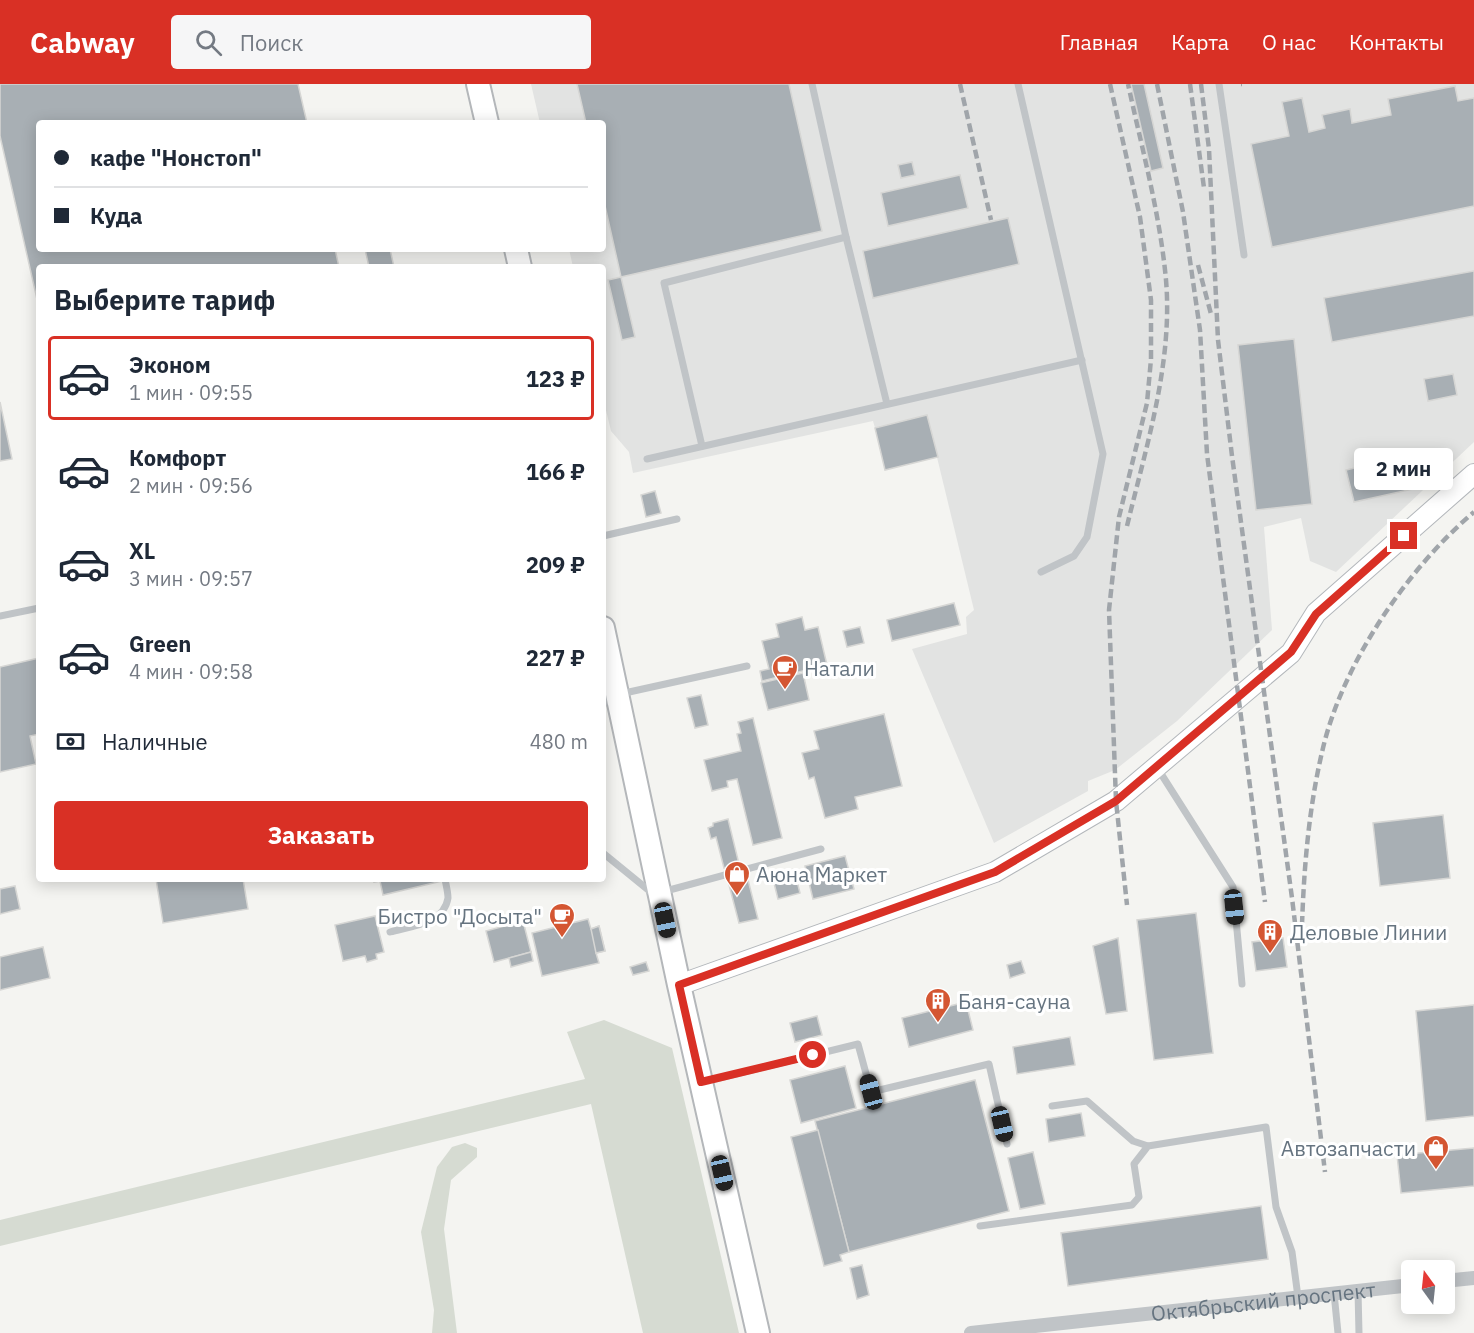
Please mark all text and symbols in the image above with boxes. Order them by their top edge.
search box [171,15,591,69]
text: Cabway [30,24,135,61]
icon: search [192,26,225,59]
text: Поиск [240,28,303,57]
text: Главная [1060,28,1138,56]
text: Карта [1171,28,1229,56]
text: О нас [1262,28,1316,56]
text: Контакты [1349,28,1444,56]
text: кафе "Нонстоп" [90,143,262,172]
text: Куда [90,201,143,230]
text: Выберите тариф [54,282,275,317]
text: Эконом [129,350,211,379]
icon: car [57,351,111,405]
text: 123 ₽ [526,364,585,393]
text: 1 мин · 09:55 [129,379,253,406]
text: Комфорт [129,443,226,472]
icon: car [57,444,111,498]
callout: 2 мин [1354,449,1454,491]
text: 2 мин [1376,455,1431,482]
text: 166 ₽ [526,457,585,486]
text: 2 мин · 09:56 [129,472,253,499]
route end [1390,522,1417,549]
text: XL [129,536,155,565]
icon: car [57,537,111,591]
text: 209 ₽ [526,550,585,579]
text: 3 мин · 09:57 [129,565,253,592]
text: Green [129,629,191,658]
icon: car [57,630,111,684]
text: 227 ₽ [526,643,585,672]
cafe icon: Натали [770,653,800,691]
place label: Натали [804,654,875,682]
text: 4 мин · 09:58 [129,658,253,685]
icon: cash [54,725,87,758]
text: Наличные [102,727,208,756]
text: 480 m [530,728,588,755]
button: Заказать [54,801,588,870]
shop icon: Аюна Маркет [722,859,752,897]
place label: Аюна Маркет [756,860,887,888]
car [1223,888,1245,926]
cafe icon: Бистро "Досыта" [547,901,577,939]
car [652,901,678,939]
place label: Бистро "Досыта" [378,902,542,930]
building icon: Деловые Линии [1255,917,1285,955]
place label: Деловые Линии [1290,918,1447,946]
building icon: Баня-сауна [923,986,953,1024]
place label: Баня-сауна [958,987,1070,1015]
route start [799,1041,826,1068]
car [858,1072,884,1112]
car [989,1104,1015,1144]
shop icon: Автозапчасти [1421,1133,1451,1171]
place label: Автозапчасти [1281,1134,1416,1162]
car [709,1153,735,1193]
north arrow [1401,1260,1455,1314]
map controls [1401,1260,1455,1314]
street label: Октябрьский проспект [1149,1275,1377,1327]

